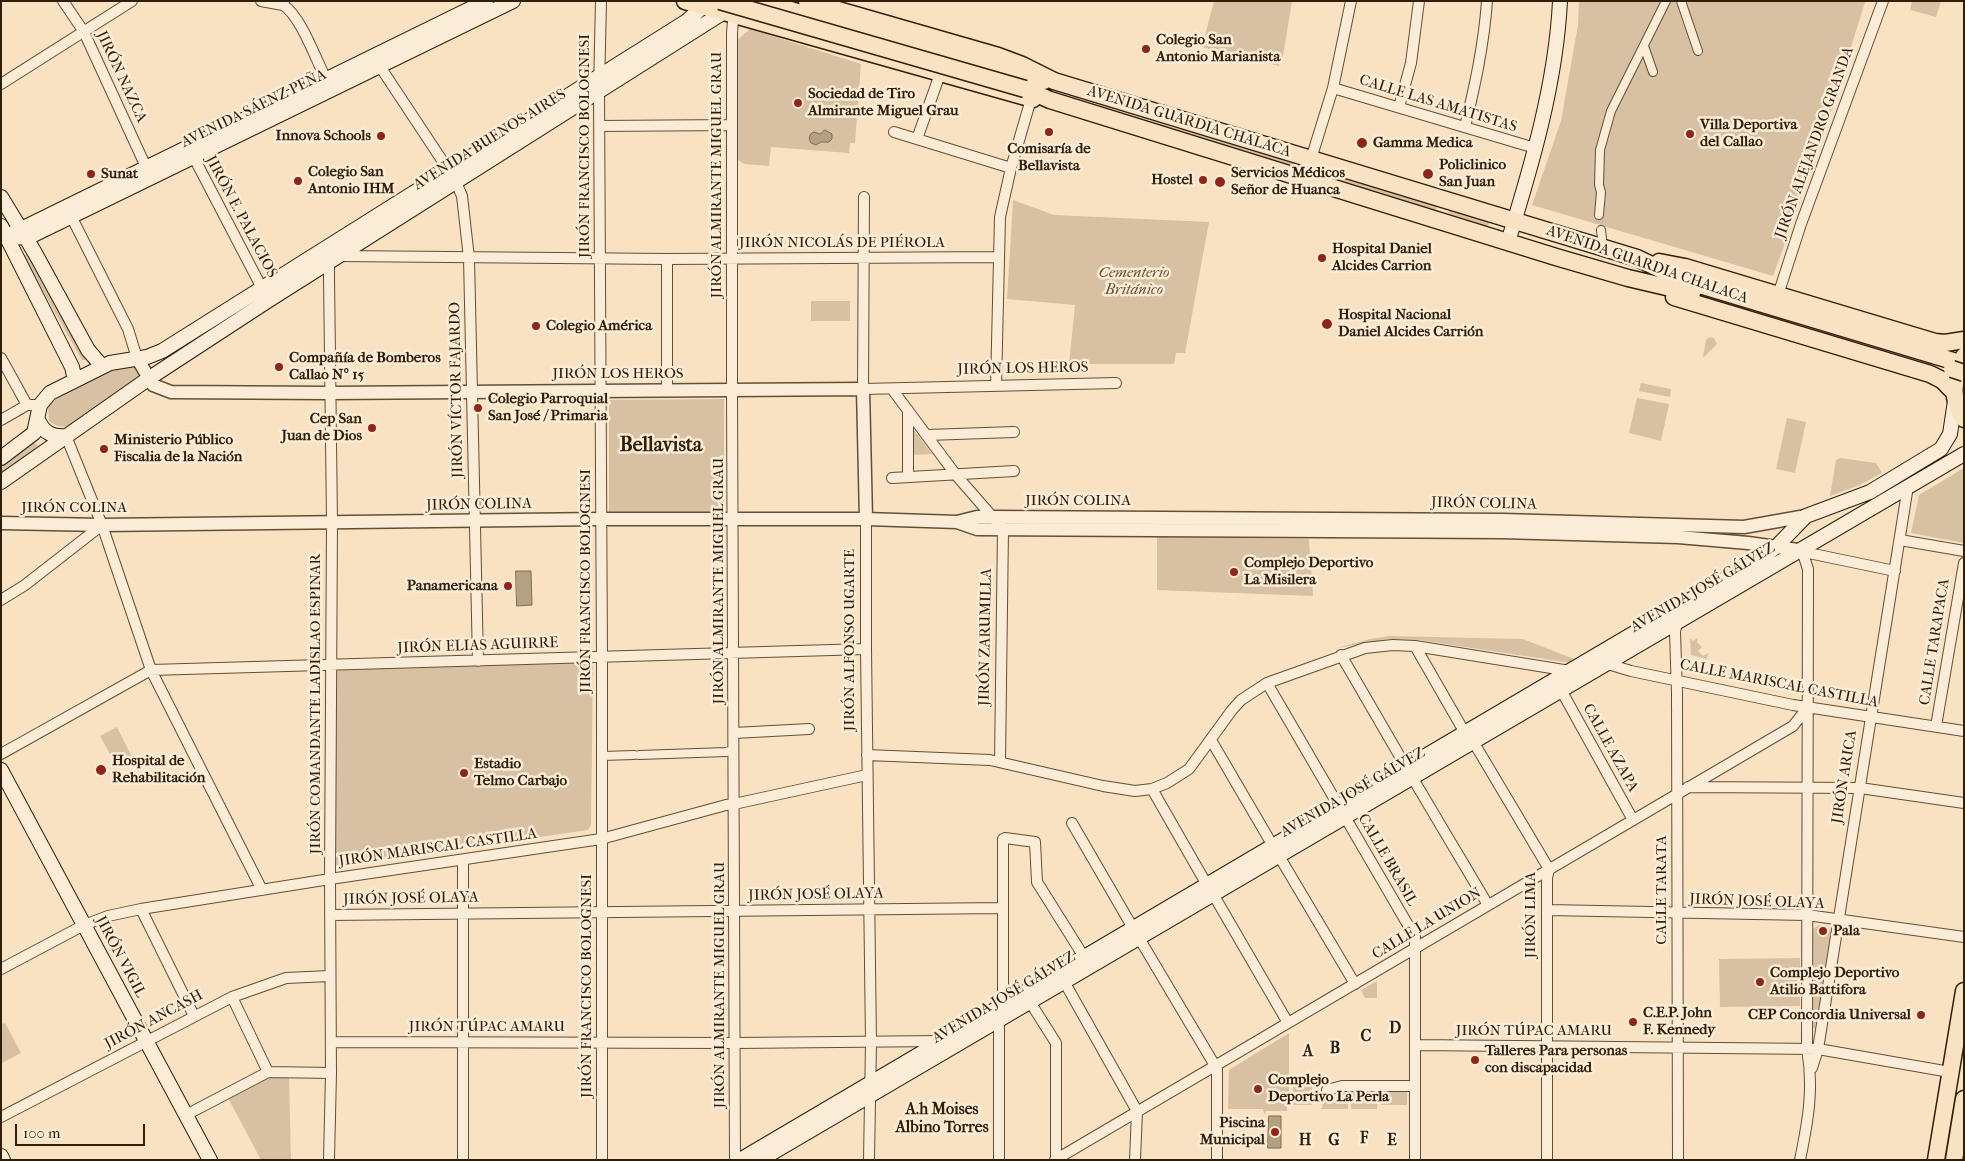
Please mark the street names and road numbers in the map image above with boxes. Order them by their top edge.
street label: JIRÓN NAZCA [92,28,150,126]
street label: JIRÓN FRANCISCO BOLOGNESI [576,34,594,258]
street label: JIRÓN ALEJANDRO GRANDA [1772,45,1858,241]
street label: JIRÓN ALMIRANTE MIGUEL GRAU [708,52,726,298]
street label: AVENIDA SÁENZ PEÑA [178,66,330,152]
street label: CALLE LAS AMATISTAS [1357,71,1519,137]
street label: AVENIDA GUARDIA CHALACA [1085,82,1293,162]
street label: AVENIDA BUENOS AIRES [410,86,570,194]
street label: JIRÓN E. PALACIOS [201,153,281,281]
street label: AVENIDA GUARDIA CHALACA [1544,222,1750,308]
street label: JIRÓN NICOLÁS DE PIÉROLA [739,234,945,252]
street label: JIRÓN VÍCTOR FAJARDO [446,302,468,478]
street label: JIRÓN LOS HEROS [957,359,1089,379]
street label: JIRÓN LOS HEROS [552,365,684,383]
street label: JIRÓN ALMIRANTE MIGUEL GRAU [710,458,728,704]
street label: JIRÓN FRANCISCO BOLOGNESI [577,469,595,693]
street label: JIRÓN COLINA [1025,492,1131,510]
street label: JIRÓN COLINA [1431,494,1537,514]
street label: JIRÓN COLINA [426,495,532,515]
street label: JIRÓN COLINA [21,499,127,517]
street label: AVENIDA JOSÉ GÁLVEZ [1628,539,1778,637]
street label: JIRÓN ALFONSO UGARTE [841,549,859,731]
street label: JIRÓN COMANDANTE LADISLAO ESPINAR [307,554,325,854]
street label: JIRÓN ZARUMILLA [976,568,996,706]
street label: CALLE TARAPACA [1916,577,1954,707]
street label: JIRÓN ELIAS AGUIRRE [397,634,559,658]
street label: CALLE MARISCAL CASTILLA [1678,656,1880,712]
street label: CALLE AZAPA [1578,701,1642,795]
street label: JIRÓN ARICA [1829,729,1861,825]
street label: AVENIDA JOSÉ GÁLVEZ [1278,744,1428,842]
street label: CALLE BRASIL [1353,811,1421,909]
street label: JIRÓN MARISCAL CASTILLA [338,825,538,871]
street label: CALLE TARATA [1653,835,1671,945]
street label: JIRÓN ALMIRANTE MIGUEL GRAU [711,862,729,1108]
street label: JIRÓN LIMA [1522,872,1540,958]
street label: JIRÓN FRANCISCO BOLOGNESI [578,874,596,1098]
street label: CALLE LA UNION [1369,884,1485,964]
street label: JIRÓN JOSÉ OLAYA [748,885,884,905]
street label: JIRÓN JOSÉ OLAYA [343,889,479,909]
street label: JIRÓN JOSÉ OLAYA [1689,891,1825,913]
street label: JIRÓN VIGIL [91,913,149,1001]
street label: AVENIDA JOSÉ GÁLVEZ [929,948,1079,1048]
street label: JIRÓN ANCASH [102,987,206,1053]
street label: JIRÓN TÚPAC AMARU [409,1018,565,1036]
street label: JIRÓN TÚPAC AMARU [1456,1022,1612,1040]

